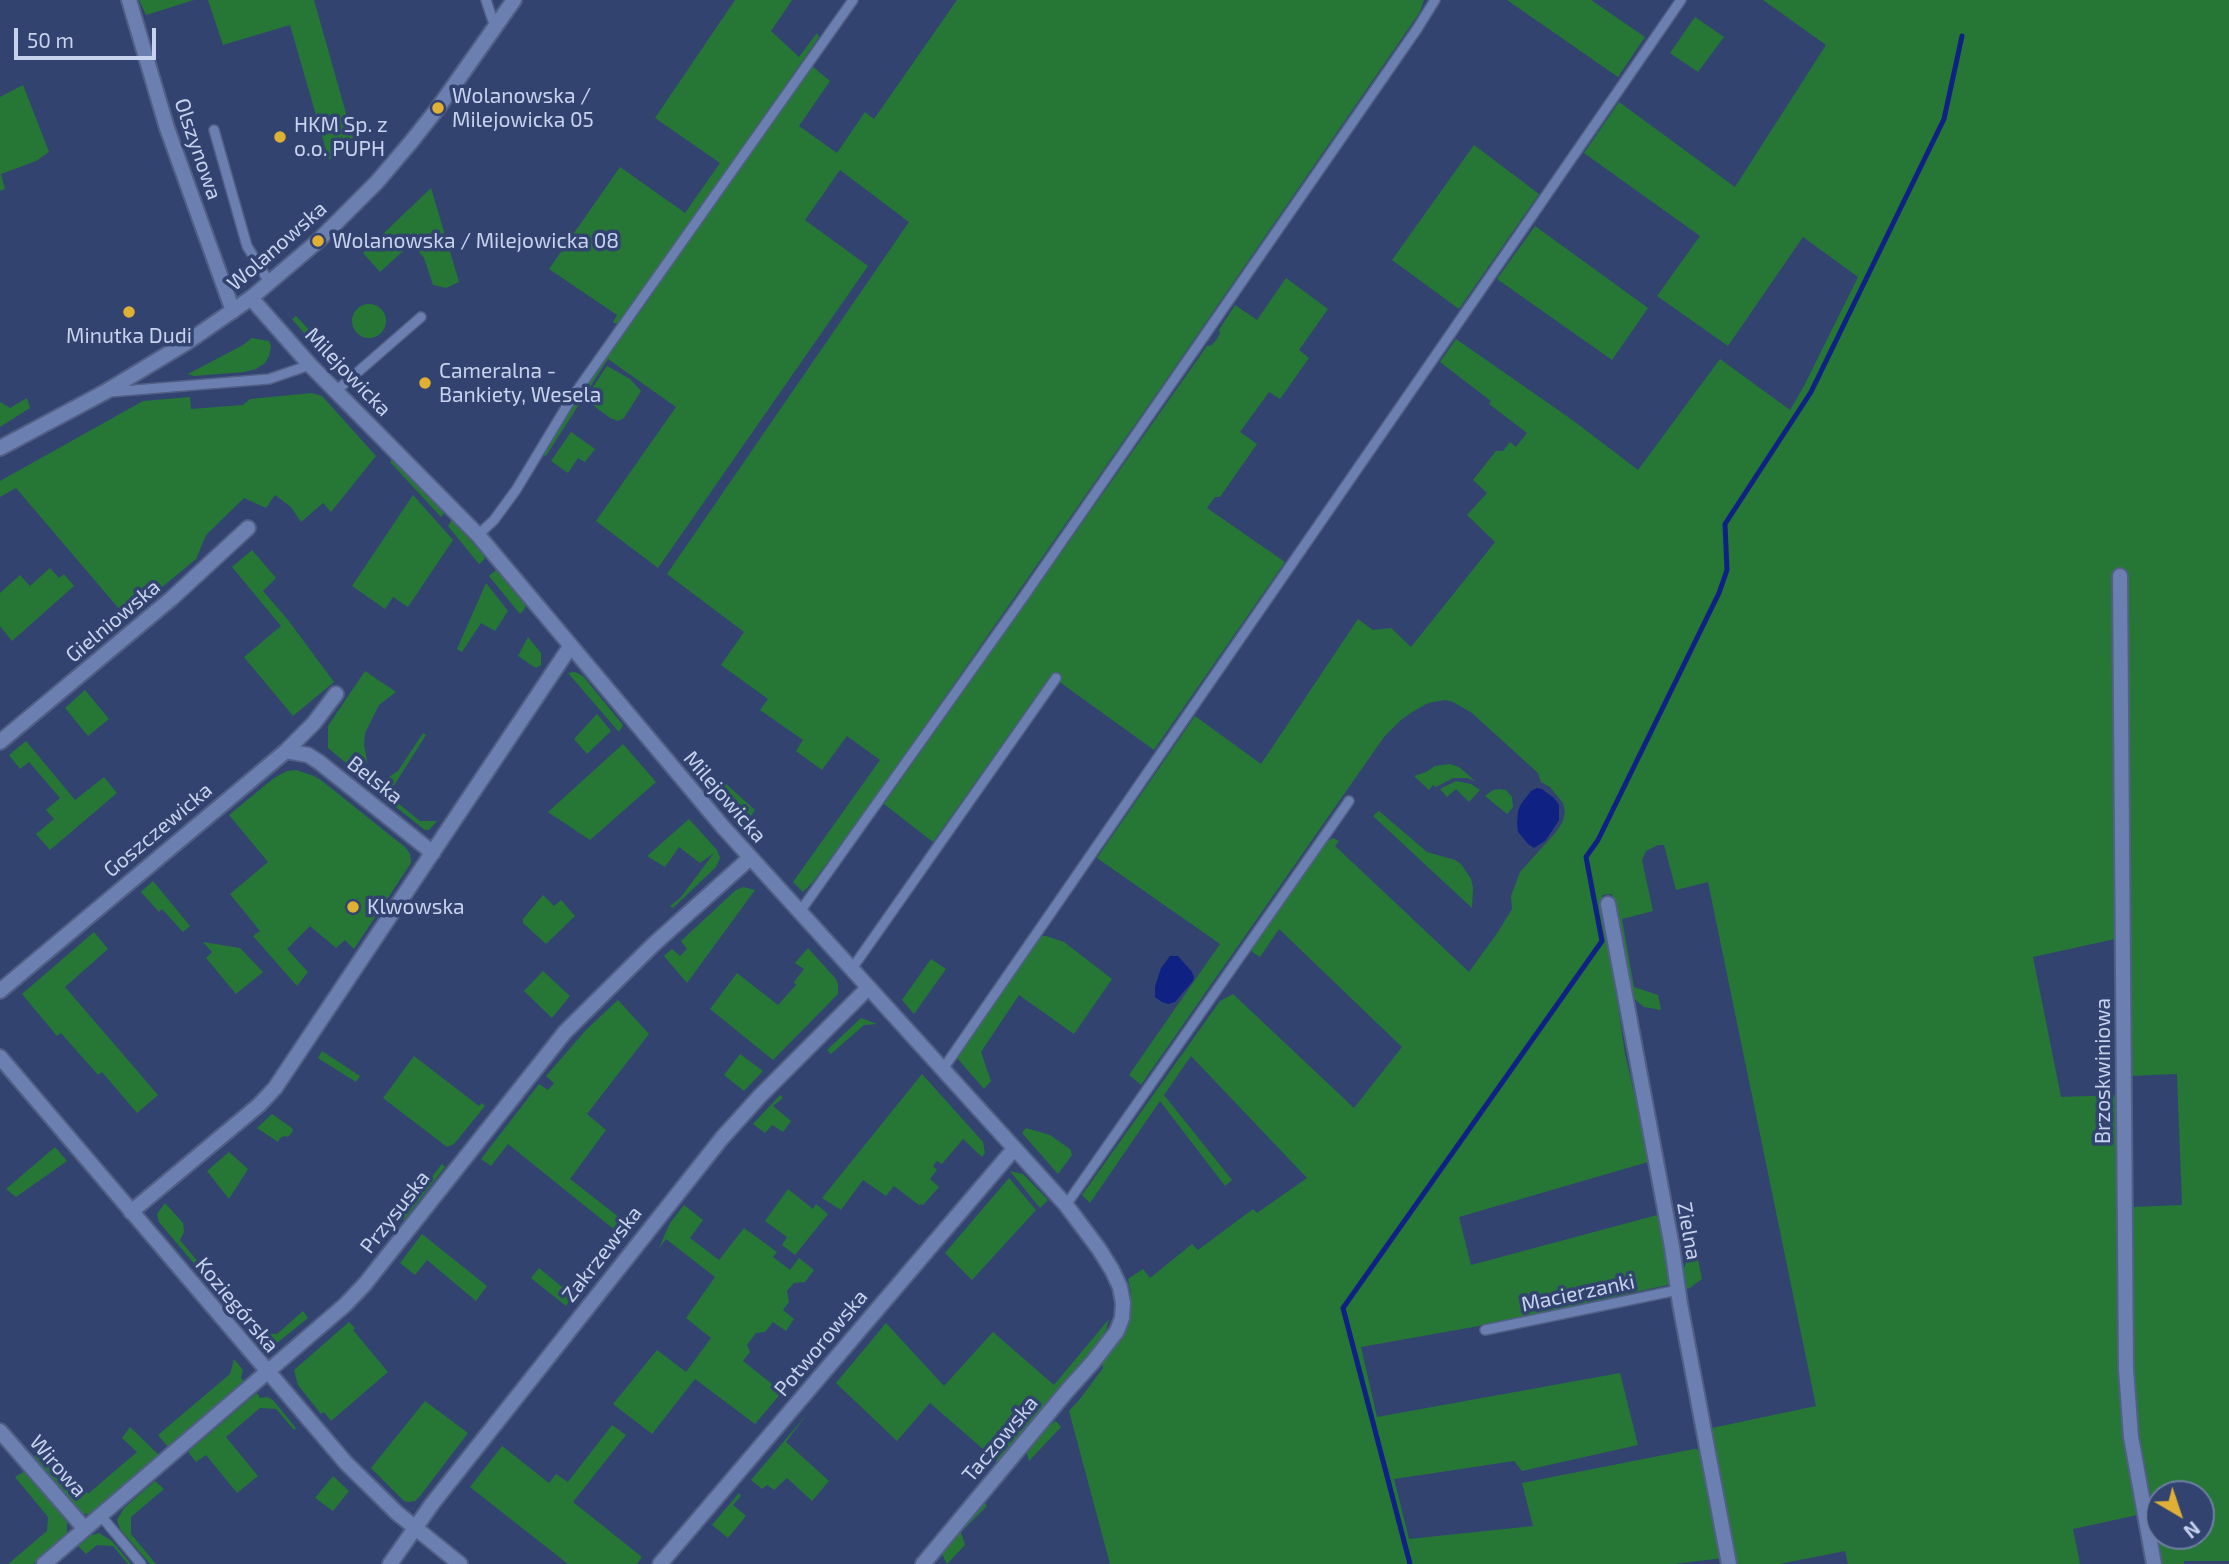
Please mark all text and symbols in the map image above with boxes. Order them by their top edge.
scale bar [18,14,159,58]
text: 50 m [27,27,74,52]
place label: Wolanowska / Milejowicka 05 [452,83,594,133]
street label: Olszynowa [169,95,227,203]
marker: Wolanowska / Milejowicka 05 [430,100,446,116]
place label: HKM Sp. z o.o. PUPH [294,112,388,162]
marker: HKM Sp. z o.o. PUPH [272,129,288,145]
street label: Wolanowska [222,196,332,296]
place label: Wolanowska / Milejowicka 08 [332,228,619,254]
marker: Wolanowska / Milejowicka 08 [310,233,326,249]
marker: Minutka Dudi [121,304,137,320]
place label: Minutka Dudi [66,323,192,349]
street label: Milejowicka [300,323,396,421]
place label: Cameralna - Bankiety, Wesela [439,358,601,408]
marker: Cameralna - Bankiety, Wesela [417,375,433,391]
street label: Gielniowska [61,574,165,668]
street label: Milejowicka [678,746,772,848]
street label: Belska [342,751,408,809]
street label: Goszczewicka [99,777,217,883]
place label: Klwowska [367,894,465,920]
marker: Klwowska [345,899,361,915]
street label: Brzoskwiniowa [2090,998,2116,1144]
street label: Przysuska [355,1166,435,1258]
street label: Zielna [1672,1200,1706,1262]
street label: Zakrzewska [557,1201,647,1307]
street label: Koziegórska [190,1252,284,1358]
street label: Macierzanki [1519,1269,1637,1317]
street label: Potworowska [769,1285,873,1401]
street label: Taczowska [957,1391,1043,1487]
street label: Wirowa [24,1430,92,1502]
north arrow [2145,1480,2215,1550]
text: N [2180,1517,2205,1543]

